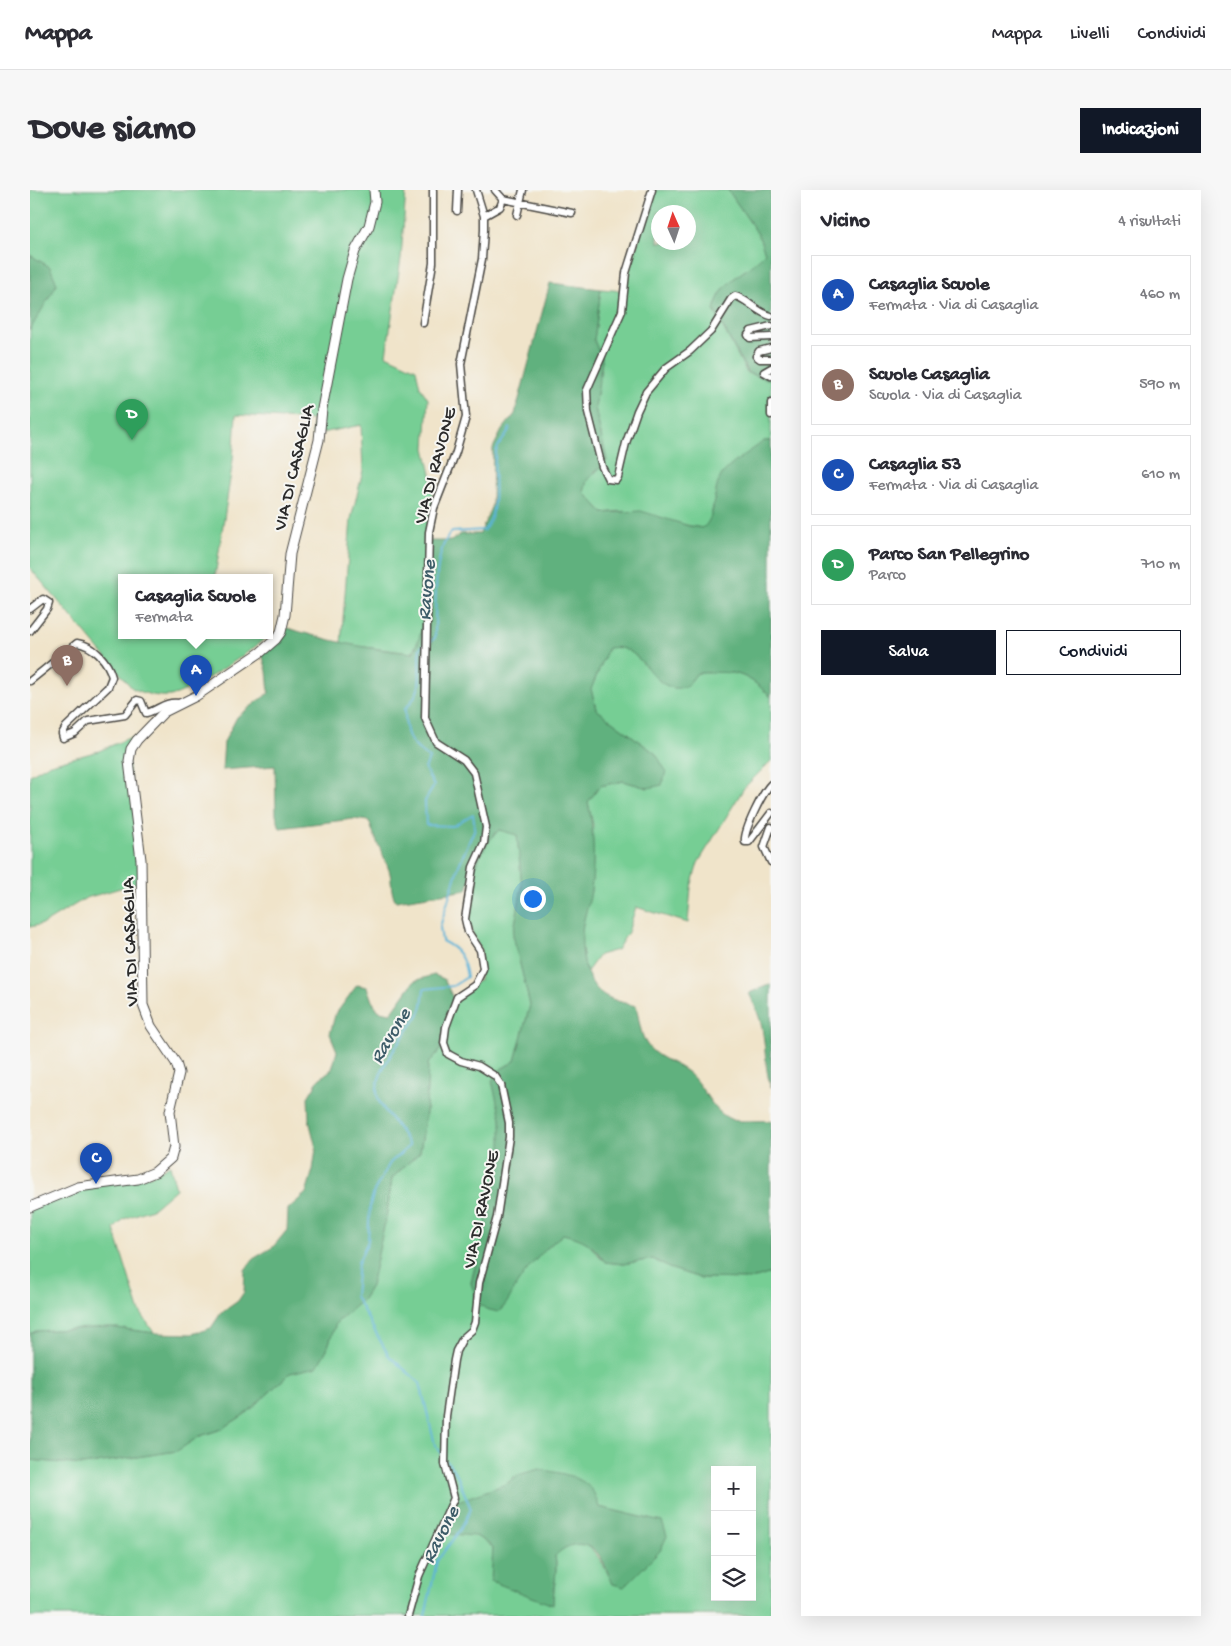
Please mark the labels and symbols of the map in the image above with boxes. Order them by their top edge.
north arrow [651,205,696,250]
pin: D [116,399,148,440]
street label: VIA DI CASAGLIA [270,401,321,534]
street label: VIA DI RAVONE [410,404,463,528]
water label: Ravone [414,558,443,621]
pin: B [51,645,83,686]
pin: A [180,655,212,696]
street label: VIA DI CASAGLIA [118,875,145,1008]
your location [520,886,546,912]
water label: Ravone [367,1004,418,1069]
pin: C [80,1143,112,1184]
street label: VIA DI RAVONE [459,1148,506,1272]
water label: Ravone [418,1503,466,1568]

